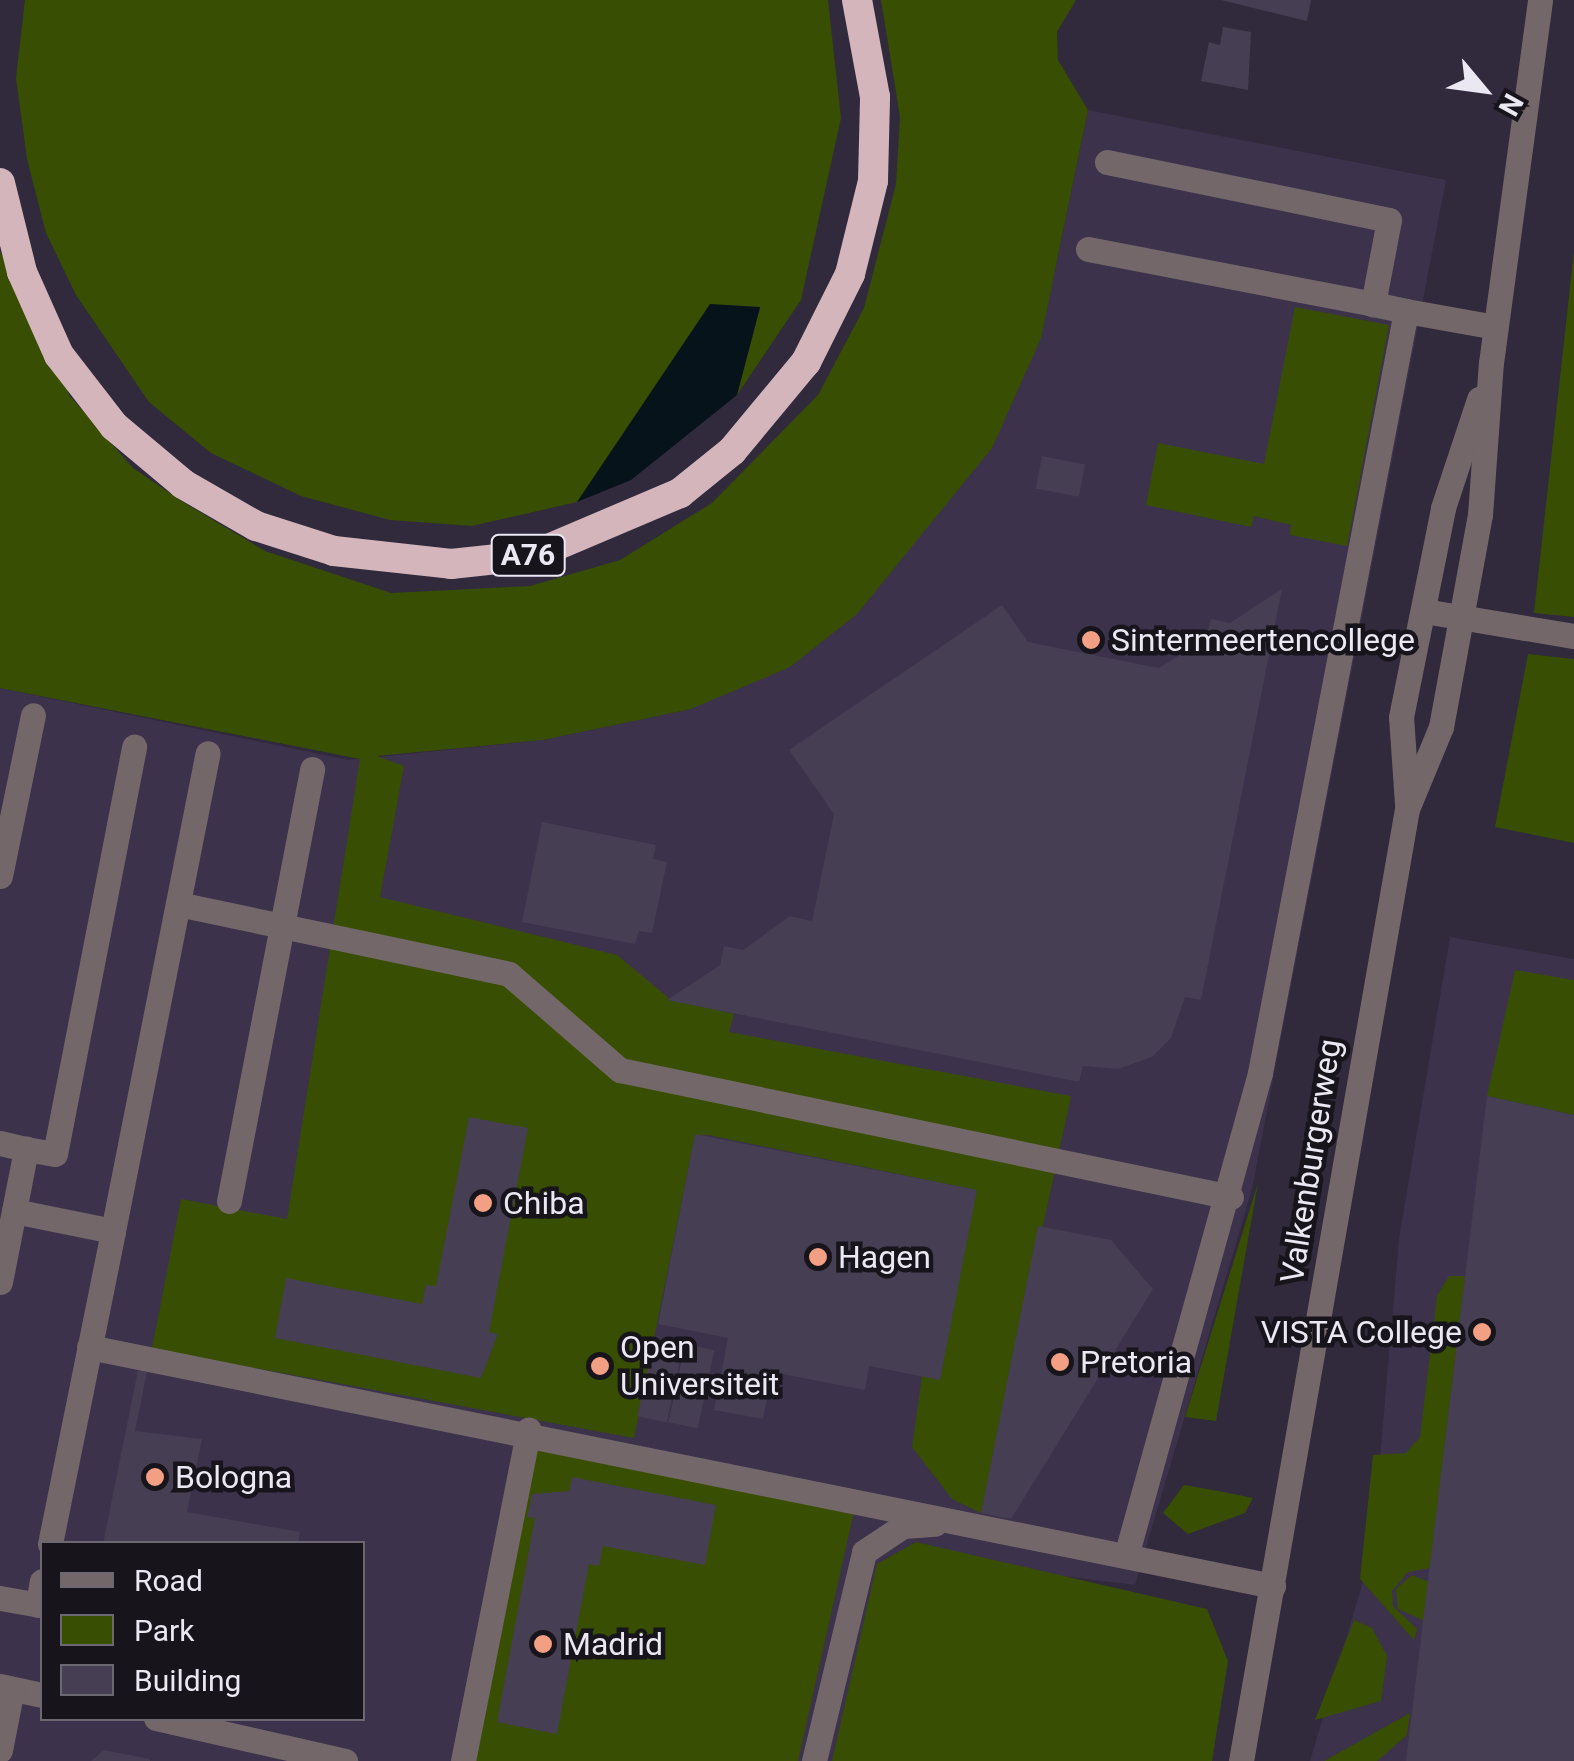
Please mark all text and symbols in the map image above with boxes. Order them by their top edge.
north arrow [1434,40,1534,140]
text: N [1491,88,1530,121]
road number: A76 [490,530,566,580]
place label: Sintermeertencollege [1111,621,1415,659]
marker: Sintermeertencollege [1080,629,1102,651]
street label: Valkenburgerweg [1273,1036,1349,1286]
place label: Chiba [503,1184,585,1222]
marker: Chiba [472,1192,494,1214]
place label: Hagen [838,1238,931,1276]
marker: Hagen [807,1246,829,1268]
place label: VISTA College [1261,1313,1462,1351]
marker: VISTA College [1471,1321,1493,1343]
place label: Open Universiteit [620,1329,779,1404]
place label: Pretoria [1080,1343,1192,1381]
marker: Pretoria [1049,1351,1071,1373]
marker: Open Universiteit [589,1355,611,1377]
place label: Bologna [175,1458,292,1496]
marker: Bologna [144,1466,166,1488]
legend [40,1541,365,1721]
text: Road [134,1563,203,1598]
text: Park [134,1613,194,1648]
place label: Madrid [563,1625,663,1663]
marker: Madrid [532,1633,554,1655]
text: Building [134,1663,241,1698]

